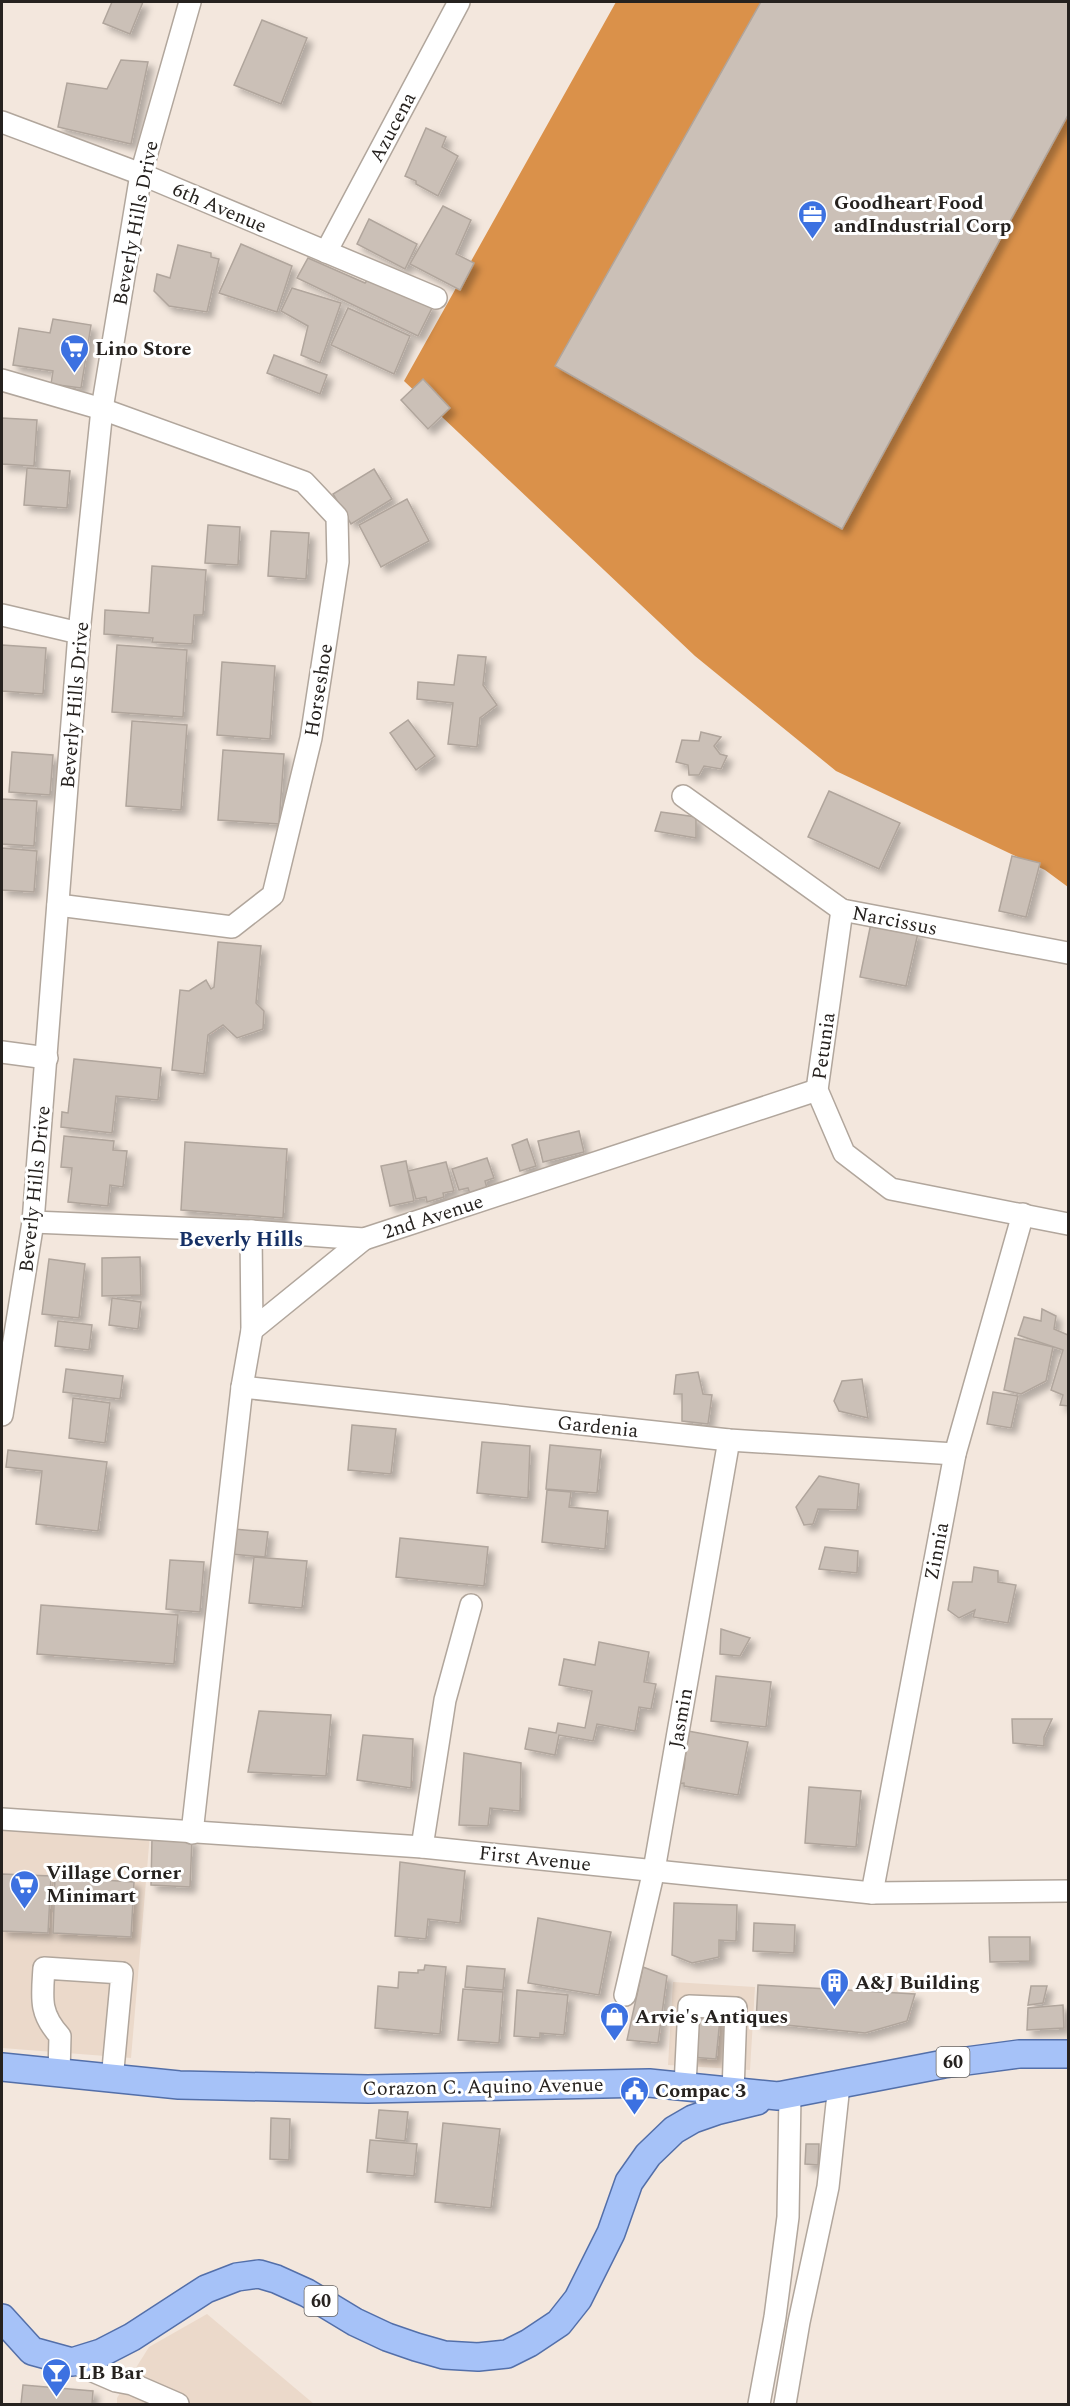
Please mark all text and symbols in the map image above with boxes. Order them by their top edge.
street label: Azucena [362,87,424,168]
street label: Beverly Hills Drive [105,138,167,308]
street label: 6th Avenue [168,175,271,241]
place label: Goodheart Food andIndustrial Corp [834,188,1011,241]
office icon: Goodheart Food andIndustrial Corp [797,198,829,240]
supermarket icon: Lino Store [58,332,90,374]
place label: Lino Store [95,334,191,364]
street label: Beverly Hills Drive [53,620,97,790]
street label: Horseshoe [297,641,341,739]
street label: Narcissus [850,898,940,944]
street label: Petunia [804,1010,844,1082]
street label: Beverly Hills Drive [11,1104,59,1274]
street label: 2nd Avenue [379,1187,487,1247]
district label: Beverly Hills [179,1224,303,1256]
street label: Gardenia [556,1408,640,1446]
street label: Zinnia [917,1519,957,1583]
street label: Jasmin [661,1686,701,1751]
street label: First Avenue [477,1838,593,1880]
place label: Village Corner Minimart [46,1858,181,1911]
supermarket icon: Village Corner Minimart [9,1868,41,1910]
building icon: A&J Building [818,1966,850,2008]
place label: A&J Building [855,1968,980,1998]
shop icon: Arvie's Antiques [598,2000,630,2042]
place label: Arvie's Antiques [635,2002,788,2032]
road number: 60 [936,2047,970,2077]
street label: Corazon C. Aquino Avenue [362,2070,604,2104]
public building icon: Compac 3 [618,2074,650,2116]
place label: Compac 3 [655,2076,746,2106]
road number: 60 [304,2286,338,2316]
bar icon: LB Bar [41,2356,73,2398]
place label: LB Bar [78,2358,144,2388]

